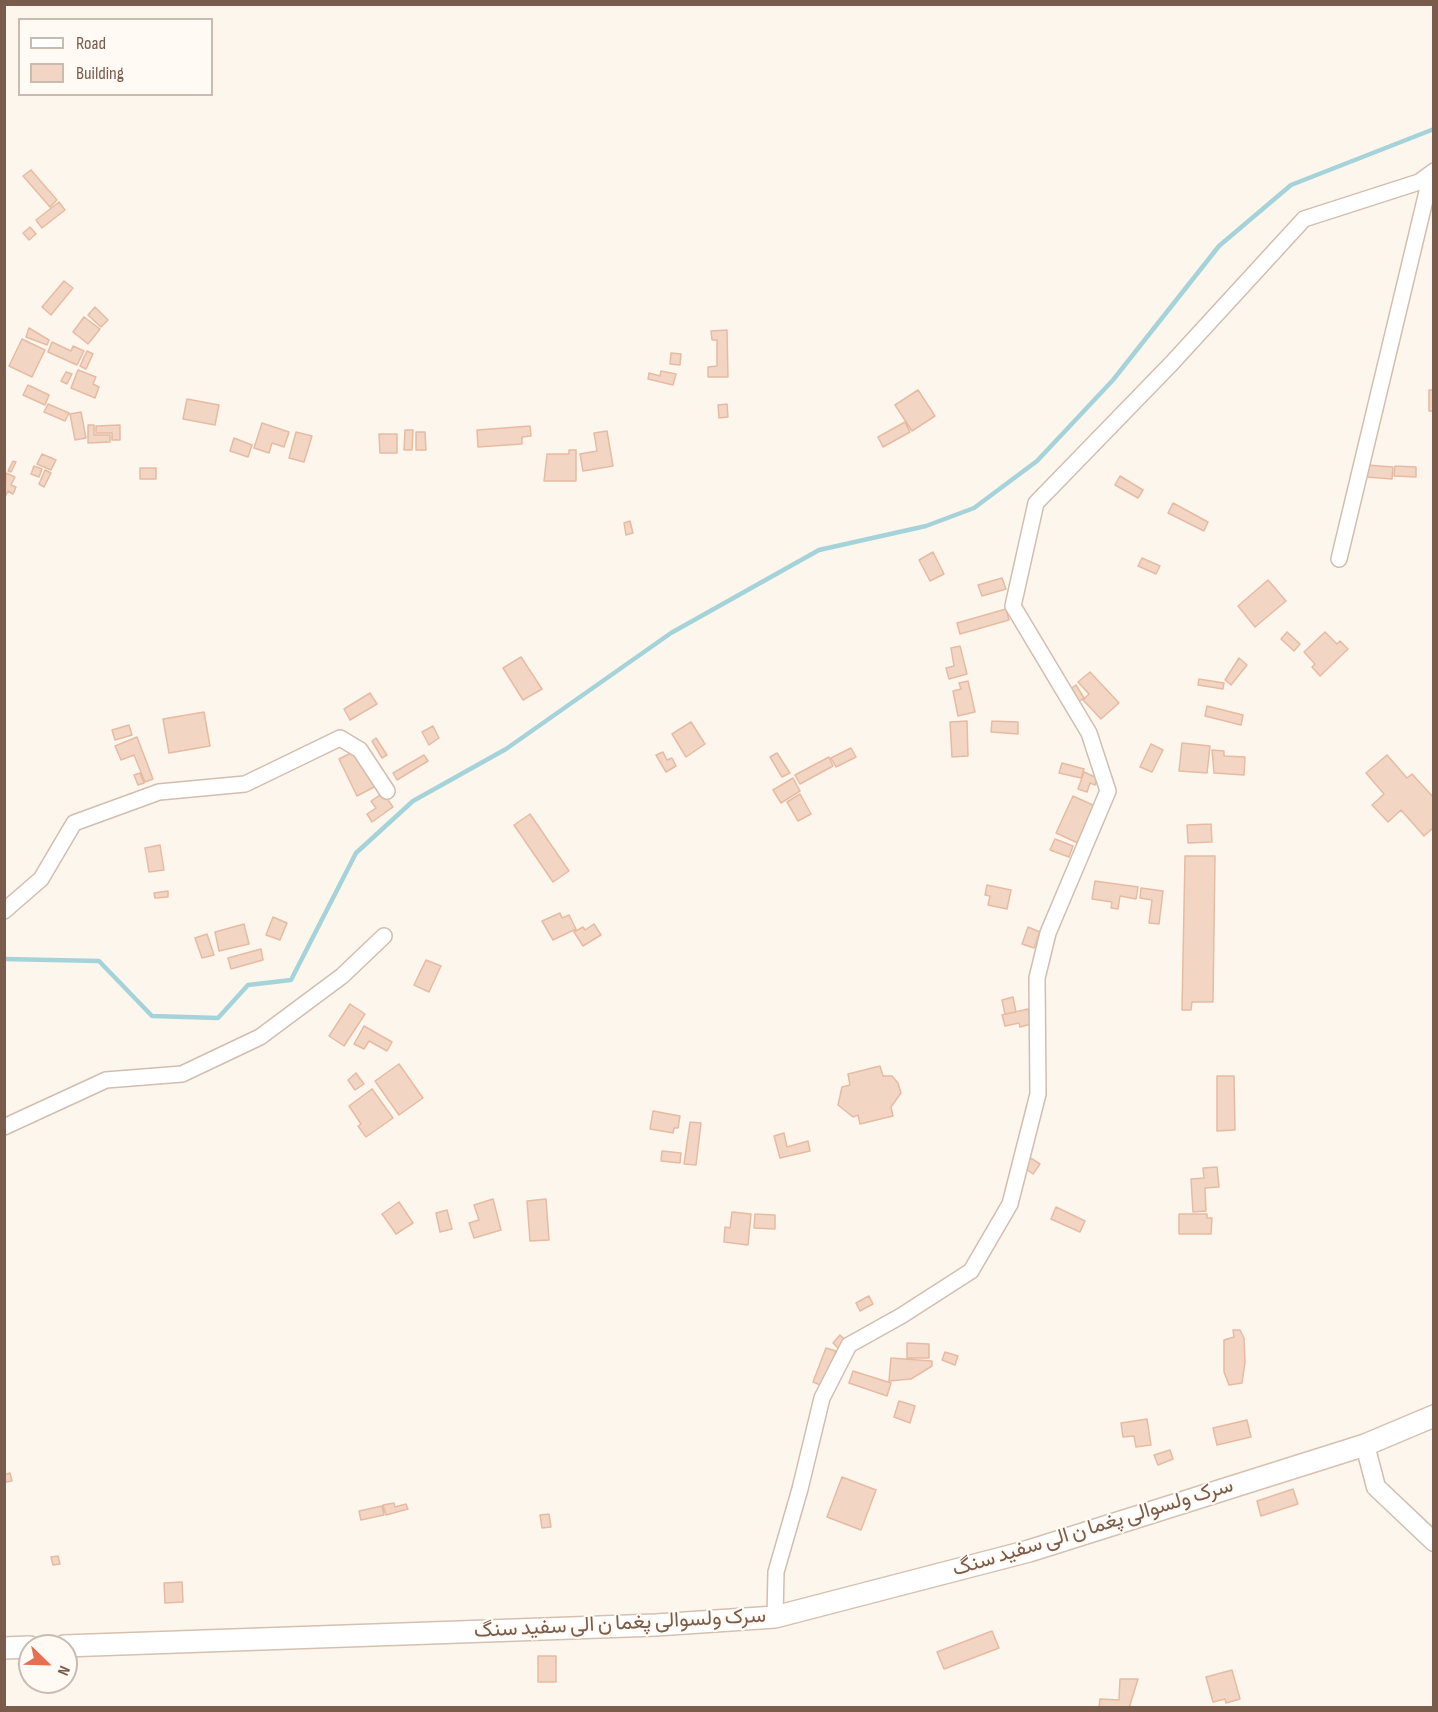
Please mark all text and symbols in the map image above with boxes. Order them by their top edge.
legend [18,18,213,96]
text: Road [76,33,106,54]
text: Building [76,63,124,84]
street label: سرک ولسوالی پغما ن الی سفید سنگ [950,1473,1236,1583]
street label: سرک ولسوالی پغما ن الی سفید سنگ [473,1604,767,1644]
north arrow [18,1634,78,1694]
text: N [53,1663,74,1678]

